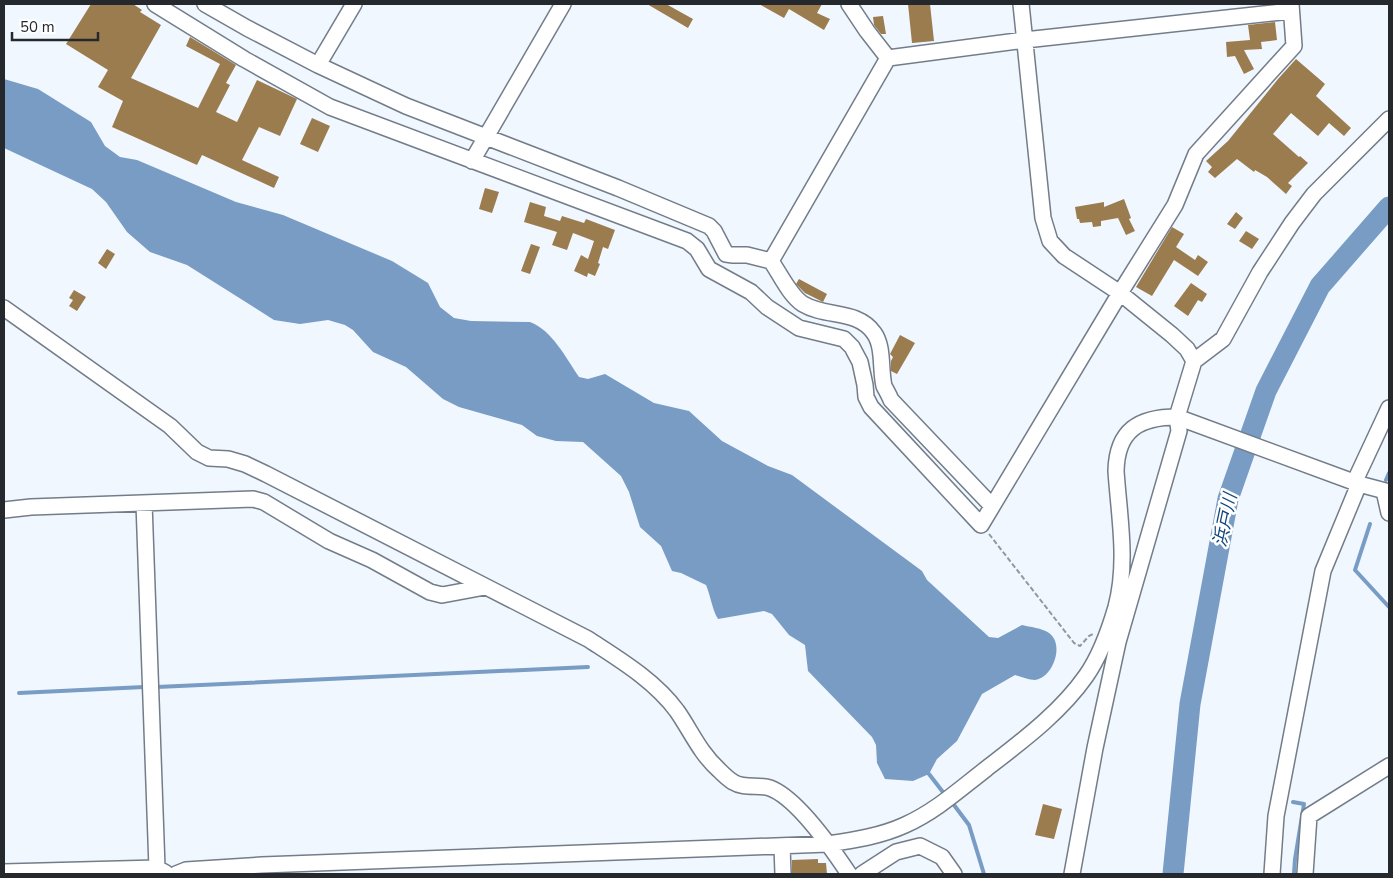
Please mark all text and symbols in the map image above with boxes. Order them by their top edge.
scale bar [12,10,99,42]
text: 50 m [20,17,55,37]
water label: 浜戸川 [1208,489,1243,549]

